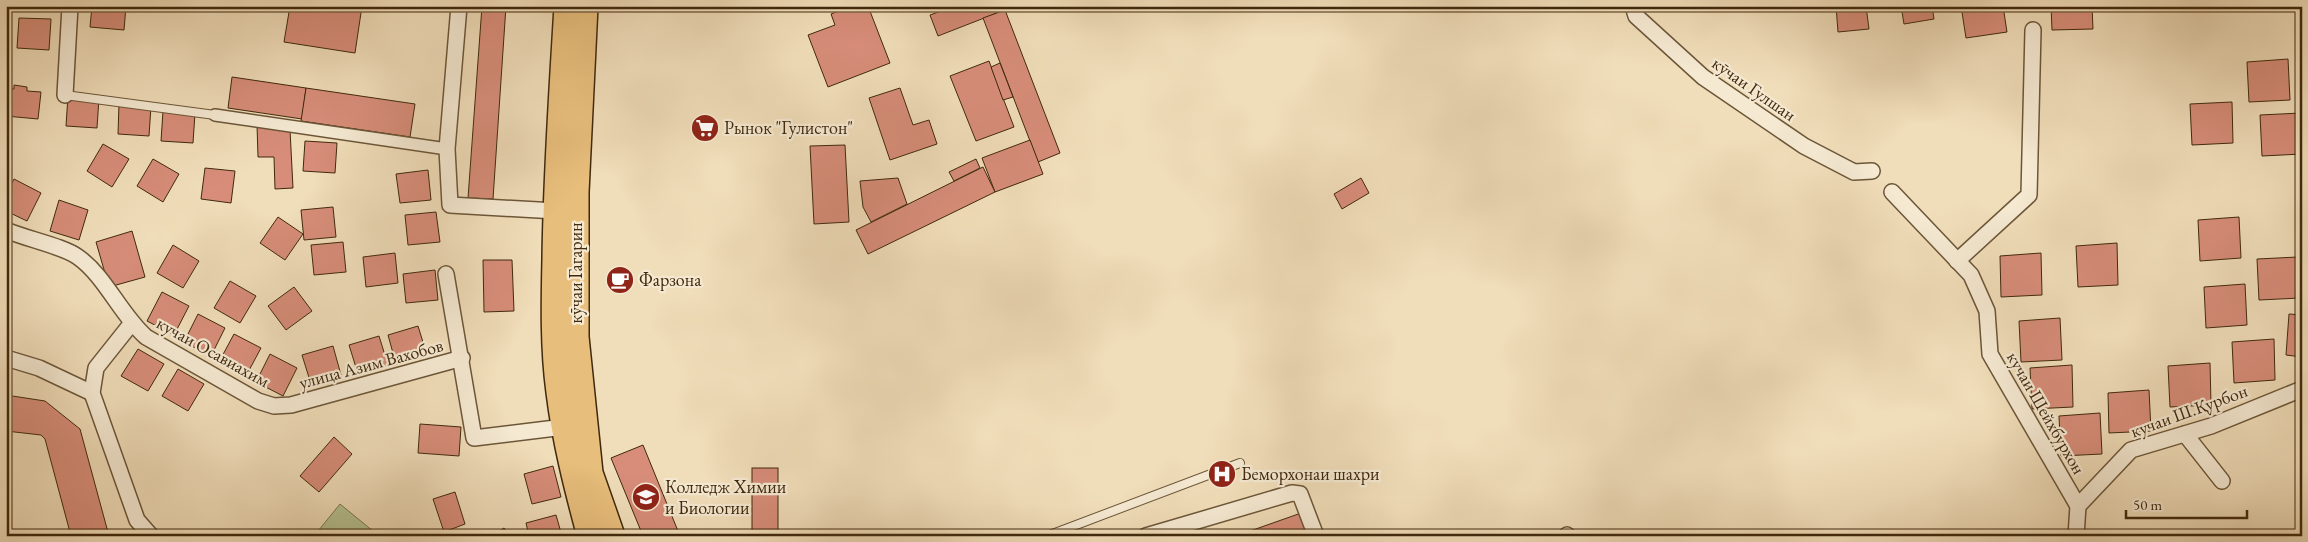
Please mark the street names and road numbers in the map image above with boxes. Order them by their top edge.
street label: кӯчаи Гулшан [1708,51,1801,126]
street label: кӯчаи Гагарин [564,222,587,324]
street label: кучаи Осавиахим [153,311,274,392]
street label: улица Азим Вахобов [296,333,446,394]
street label: кучаи Шейхбурхон [2002,347,2091,478]
street label: кучаи Ш.Қурбон [2127,379,2250,442]

